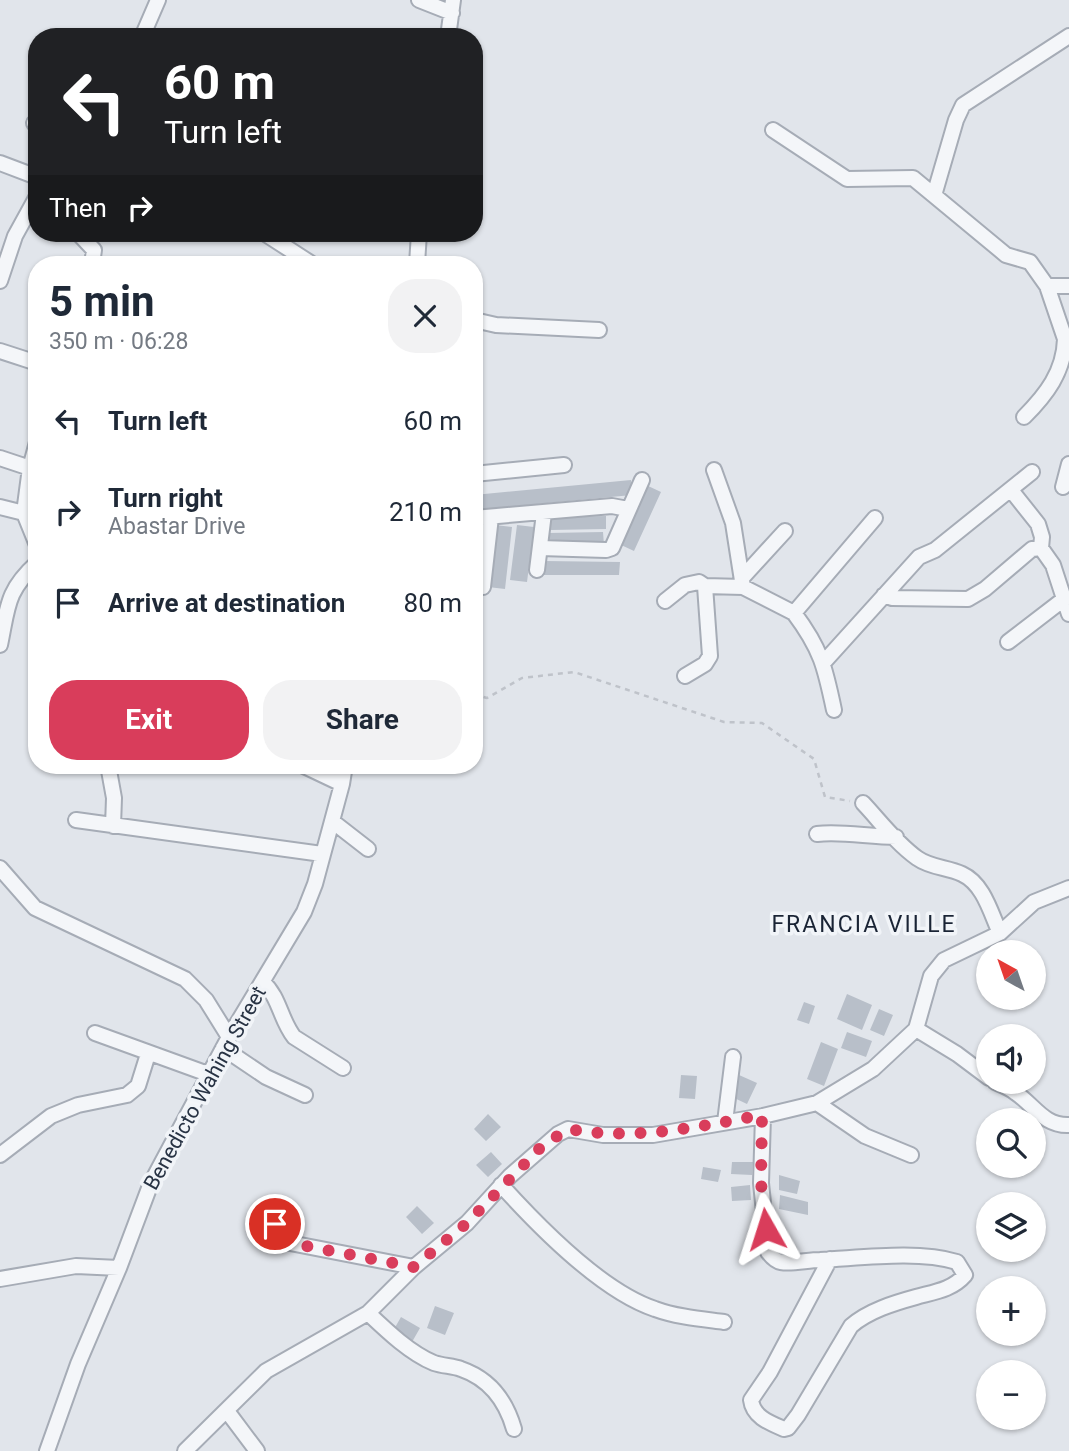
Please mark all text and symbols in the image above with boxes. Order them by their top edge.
text: 60 m [164,54,275,111]
icon: left [49,56,140,147]
text: Turn left [164,113,282,151]
icon: right [121,189,159,227]
text: Then [49,193,107,223]
text: 5 min [49,277,155,326]
button: close [388,279,462,353]
text: 350 m · 06:28 [49,328,188,355]
icon: left [49,402,87,440]
text: Turn left [108,406,207,436]
text: 60 m [404,406,462,436]
text: Turn right [108,483,223,513]
icon: right [49,493,87,531]
text: 210 m [389,497,462,527]
text: Abastar Drive [108,513,246,540]
icon: arrive [49,584,87,622]
text: Arrive at destination [108,588,345,618]
text: 80 m [404,588,462,618]
button: Exit [49,680,249,760]
button: Share [263,680,462,760]
district label: FRANCIA VILLE [771,911,957,938]
north arrow [976,940,1046,1010]
map controls [976,940,1046,1430]
street label: Benedicto Wahing Street [139,982,271,1194]
button: sound [976,1024,1046,1094]
button: search [976,1108,1046,1178]
position arrow [729,1192,803,1266]
button: layers [976,1192,1046,1262]
pin [245,1194,305,1254]
icon: arrive [256,1205,294,1243]
button: + [976,1276,1046,1346]
button: − [976,1360,1046,1430]

